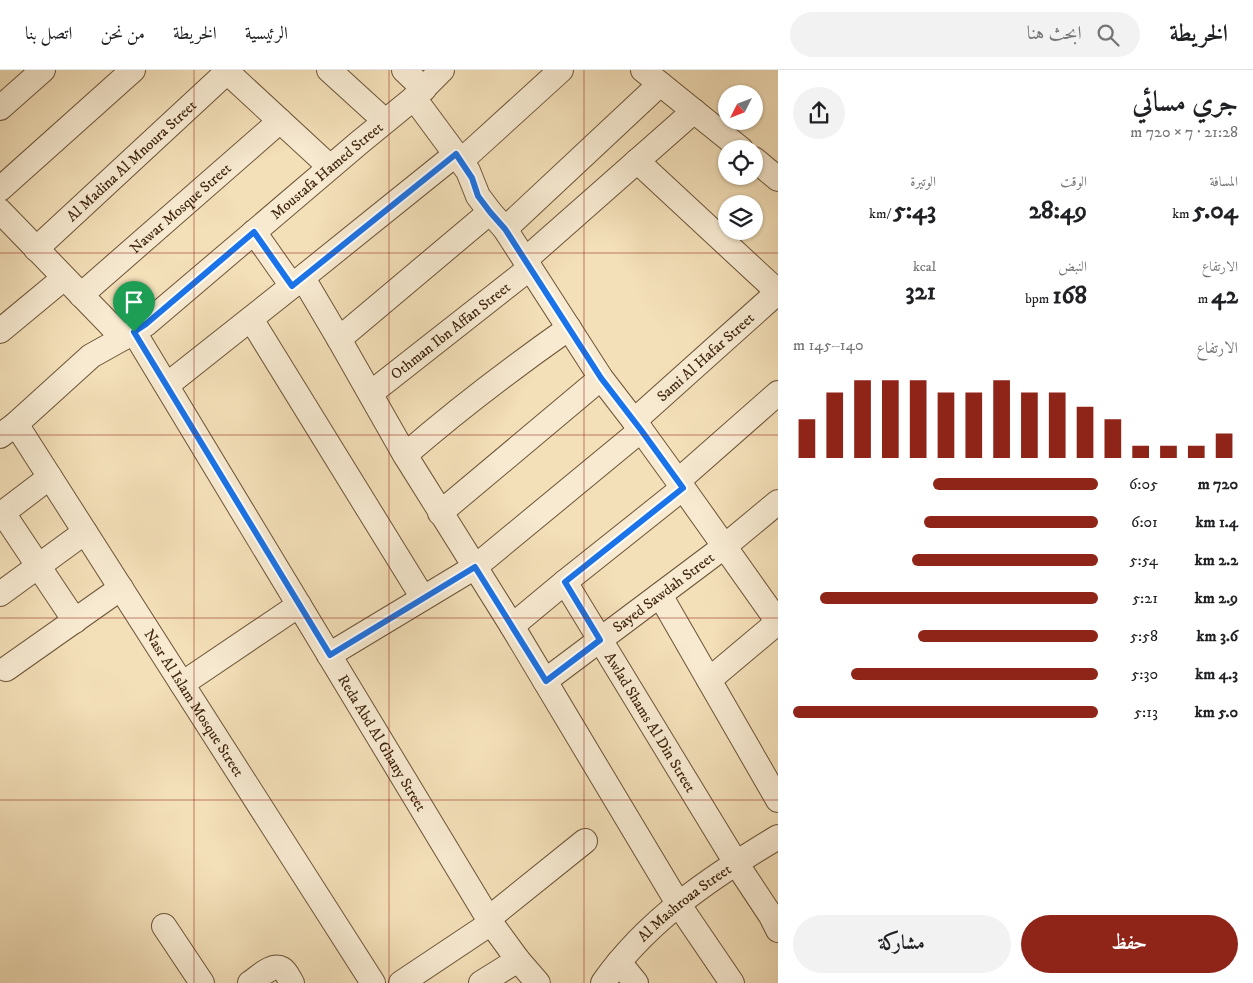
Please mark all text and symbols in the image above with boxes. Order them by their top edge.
search box [790,12,1140,57]
text: الخريطة [1170,19,1228,49]
icon: search [1094,21,1122,49]
text: ابحث هنا [1027,22,1082,45]
text: اتصل بنا [25,23,72,45]
text: من نحن [100,23,145,45]
text: الخريطة [173,23,217,45]
text: الرئيسية [245,23,288,45]
north arrow [718,85,762,130]
map controls [718,85,763,240]
text: جري مسائي [1132,85,1238,120]
button: share [793,87,845,139]
street label: Al Madina Al Mnoura Street [62,96,200,225]
street label: Moustafa Hamed Street [267,118,387,223]
text: 21:28 · 7 × 720 m [1130,122,1238,142]
button: locate [718,140,763,185]
street label: Nawar Mosque Street [126,159,235,258]
text: الوتيرة [910,173,936,191]
text: الوقت [1060,173,1087,191]
text: المسافة [1209,173,1238,191]
button: layers [718,195,763,240]
text: 5:43 [893,195,936,226]
text: 28:49 [1029,195,1087,226]
text: 5.04 [1193,195,1238,226]
text: /km [869,205,893,223]
text: km [1172,205,1193,223]
text: kcal [913,258,936,276]
text: النبض [1058,258,1087,276]
text: الارتفاع [1202,258,1238,276]
text: 321 [905,276,936,307]
street label: Othman Ibn Affan Street [387,278,514,384]
text: 168 [1052,280,1087,311]
text: 42 [1211,280,1238,311]
pin [113,281,155,332]
icon: arrive [120,288,148,316]
text: bpm [1025,290,1052,308]
text: m [1198,290,1211,308]
street label: Sami Al Hafar Street [653,308,758,406]
text: 140–145 m [793,335,864,355]
text: الارتفاع [1196,338,1238,358]
text: 6:05 [1129,474,1158,494]
text: 720 m [1198,474,1238,494]
text: 6:01 [1131,512,1158,532]
text: 1.4 km [1196,512,1238,532]
street label: Sayed Sawdah Street [609,548,718,637]
text: 5:54 [1130,550,1158,570]
text: 2.2 km [1195,550,1238,570]
text: 5:21 [1132,588,1158,608]
text: 2.9 km [1195,588,1238,608]
street label: Nasr Al Islam Mosque Street [140,626,248,781]
text: 5:58 [1130,626,1158,646]
text: 3.6 km [1197,626,1238,646]
street label: Awlad Shams Al Din Street [600,648,700,796]
text: 5:30 [1131,664,1158,684]
text: 4.3 km [1195,664,1238,684]
street label: Reda Abd Al Ghany Street [334,671,431,815]
text: 5:13 [1134,702,1158,722]
text: 5.0 km [1195,702,1238,722]
street label: Al Mashroaa Street [633,859,735,946]
button: مشاركة [793,915,1011,973]
button: حفظ [1021,915,1238,973]

